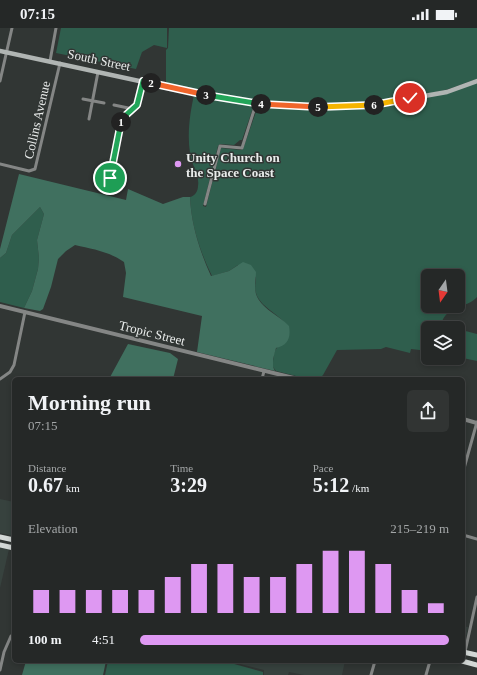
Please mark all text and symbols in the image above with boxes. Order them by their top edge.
text: 07:15 [20,6,55,22]
street label: South Street [66,46,132,74]
pin: 2 [141,73,161,93]
text: 2 [148,77,154,89]
street label: Collins Avenue [21,79,53,160]
pin [393,81,427,115]
pin: 3 [196,85,216,105]
icon: check [399,87,421,109]
text: 3 [203,89,209,101]
pin: 4 [251,94,271,114]
pin: 6 [364,95,384,115]
pin: 5 [308,97,328,117]
text: 4 [258,98,264,110]
text: 6 [371,99,377,111]
text: 5 [315,101,321,113]
pin: 1 [111,112,131,132]
text: 1 [118,116,124,128]
place label: Unity Church on the Space Coast [186,150,280,180]
marker: Unity Church on the Space Coast [173,159,183,169]
pin [93,161,127,195]
icon: arrive [99,167,121,189]
north arrow [421,269,465,313]
map controls [421,269,465,365]
street label: Tropic Street [117,318,187,349]
button: layers [421,321,465,365]
text: Morning run [28,390,151,415]
button: share [407,390,449,432]
text: 07:15 [28,418,58,433]
text: Distance [28,462,66,474]
text: Time [170,462,193,474]
text: Pace [313,462,333,474]
text: 0.67 [28,474,63,496]
text: 3:29 [170,474,207,496]
text: 5:12 [313,474,349,496]
text: km [63,482,80,494]
text: /km [349,482,369,494]
text: Elevation [28,521,78,536]
text: 215–219 m [390,521,449,536]
text: 100 m [28,632,62,647]
text: 4:51 [92,632,115,647]

